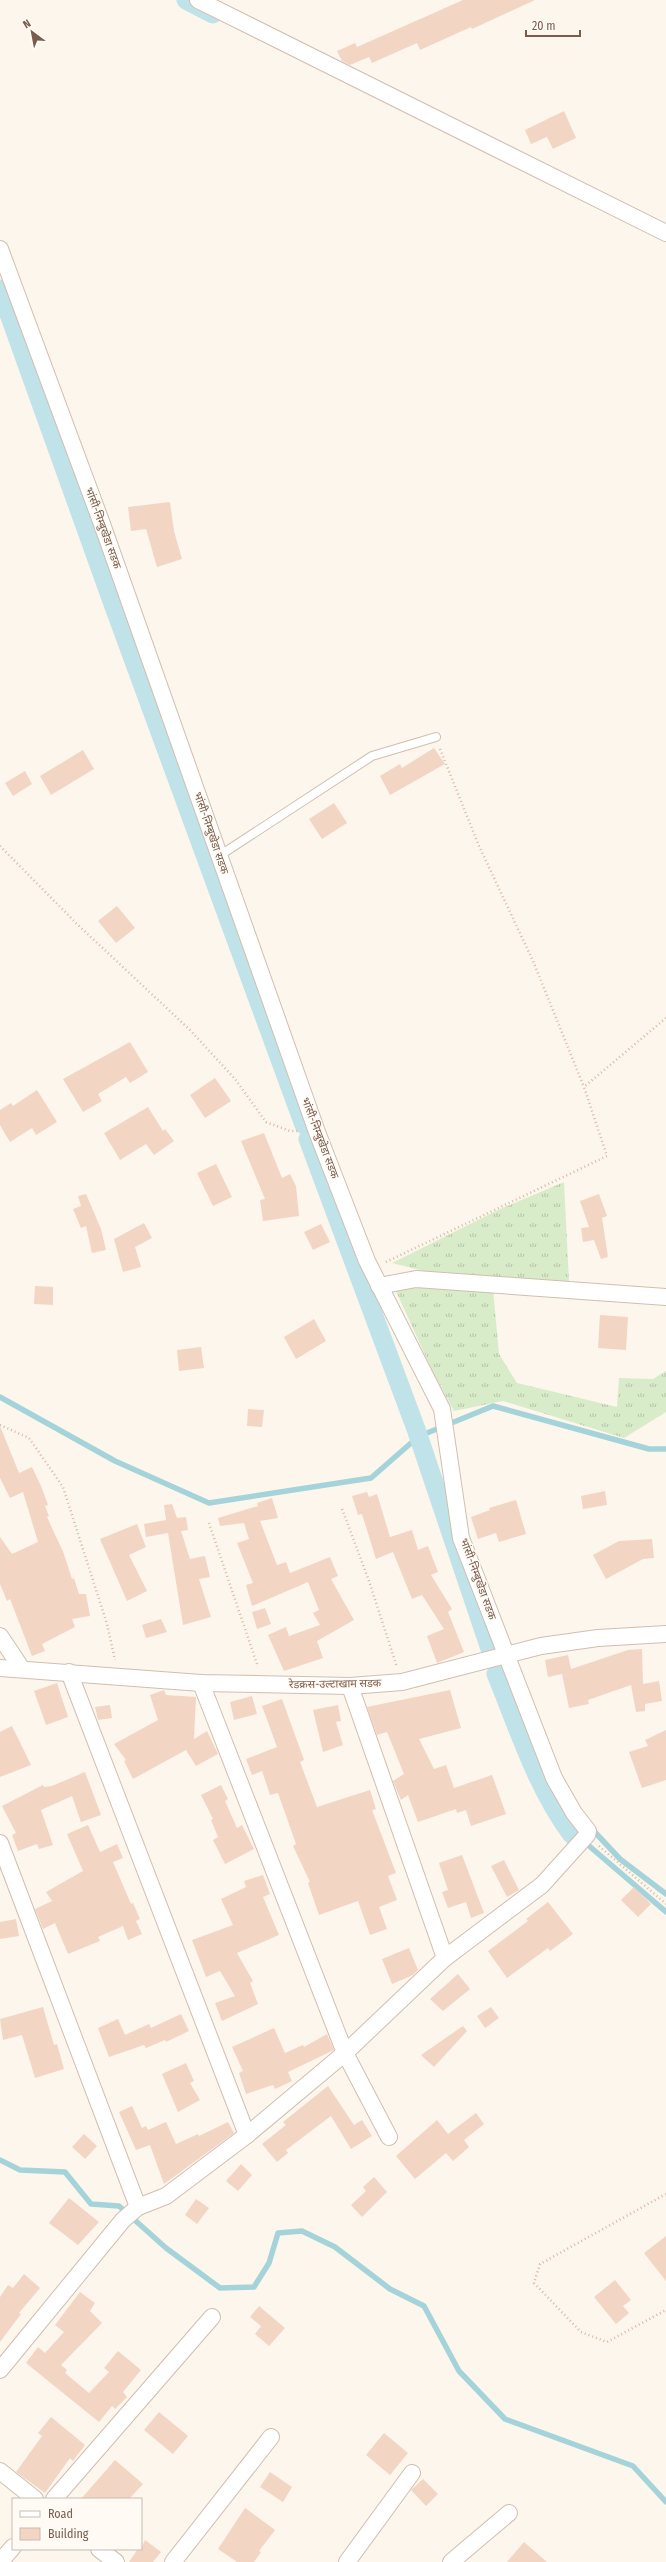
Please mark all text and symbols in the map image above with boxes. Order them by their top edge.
north arrow [12,12,52,52]
scale bar [526,12,580,38]
text: N [21,17,33,31]
text: 20 m [532,19,556,33]
street label: भांसी-निम्बुखेडा सडक [82,485,124,571]
street label: भांसी-निम्बुखेडा सडक [191,790,231,876]
street label: भांसी-निम्बुखेडा सडक [299,1096,342,1181]
street label: भांसी-निम्बुखेडा सडक [457,1536,499,1622]
street label: रेडक्रस-उल्टाखाम सडक [288,1677,382,1691]
legend [12,2498,142,2550]
text: Road [48,2507,73,2521]
text: Building [48,2527,89,2541]

